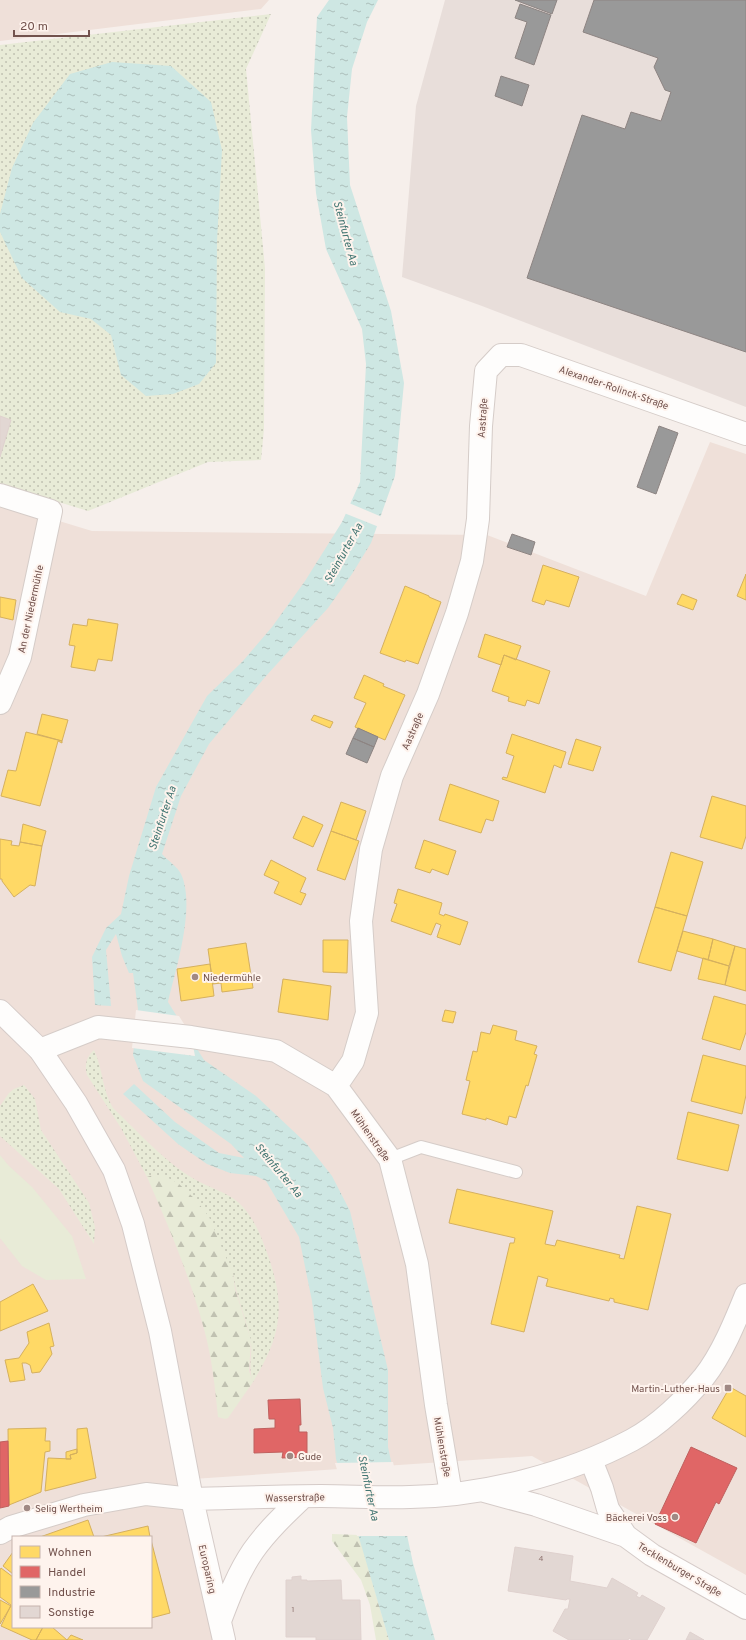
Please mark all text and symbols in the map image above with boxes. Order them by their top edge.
scale bar [14,12,89,38]
text: 20 m [20,19,48,35]
water label: Steinfurter Aa [330,199,360,268]
street label: Alexander-Rolinck-Straße [557,364,670,413]
street label: Aastraße [476,398,491,438]
water label: Steinfurter Aa [322,521,366,586]
street label: An der Niedermühle [16,564,47,655]
street label: Aastraße [399,711,427,752]
water label: Steinfurter Aa [146,784,180,852]
marker: Niedermühle [190,972,200,982]
place label: Niedermühle [203,972,261,985]
street label: Mühlenstraße [347,1107,393,1165]
water label: Steinfurter Aa [251,1141,305,1201]
place label: Martin-Luther-Haus [631,1383,720,1396]
marker: Martin-Luther-Haus [723,1383,733,1393]
street label: Mühlenstraße [430,1416,453,1478]
marker: Gude [285,1451,295,1461]
place label: Gude [298,1451,321,1464]
water label: Steinfurter Aa [354,1454,382,1523]
street label: Wasserstraße [265,1491,325,1506]
marker: Selig Wertheim [22,1503,32,1513]
place label: Selig Wertheim [35,1503,103,1516]
place label: Bäckerei Voss [606,1512,667,1525]
marker: Bäckerei Voss [670,1512,680,1522]
legend [12,1536,152,1628]
street label: Tecklenburger Straße [635,1540,724,1601]
street label: Europaring [195,1544,218,1595]
text: Wohnen [48,1545,92,1561]
house number: 4 [539,1554,544,1564]
text: Handel [48,1565,86,1581]
text: Industrie [48,1585,96,1601]
text: Sonstige [48,1605,94,1621]
house number: 1 [292,1605,294,1615]

